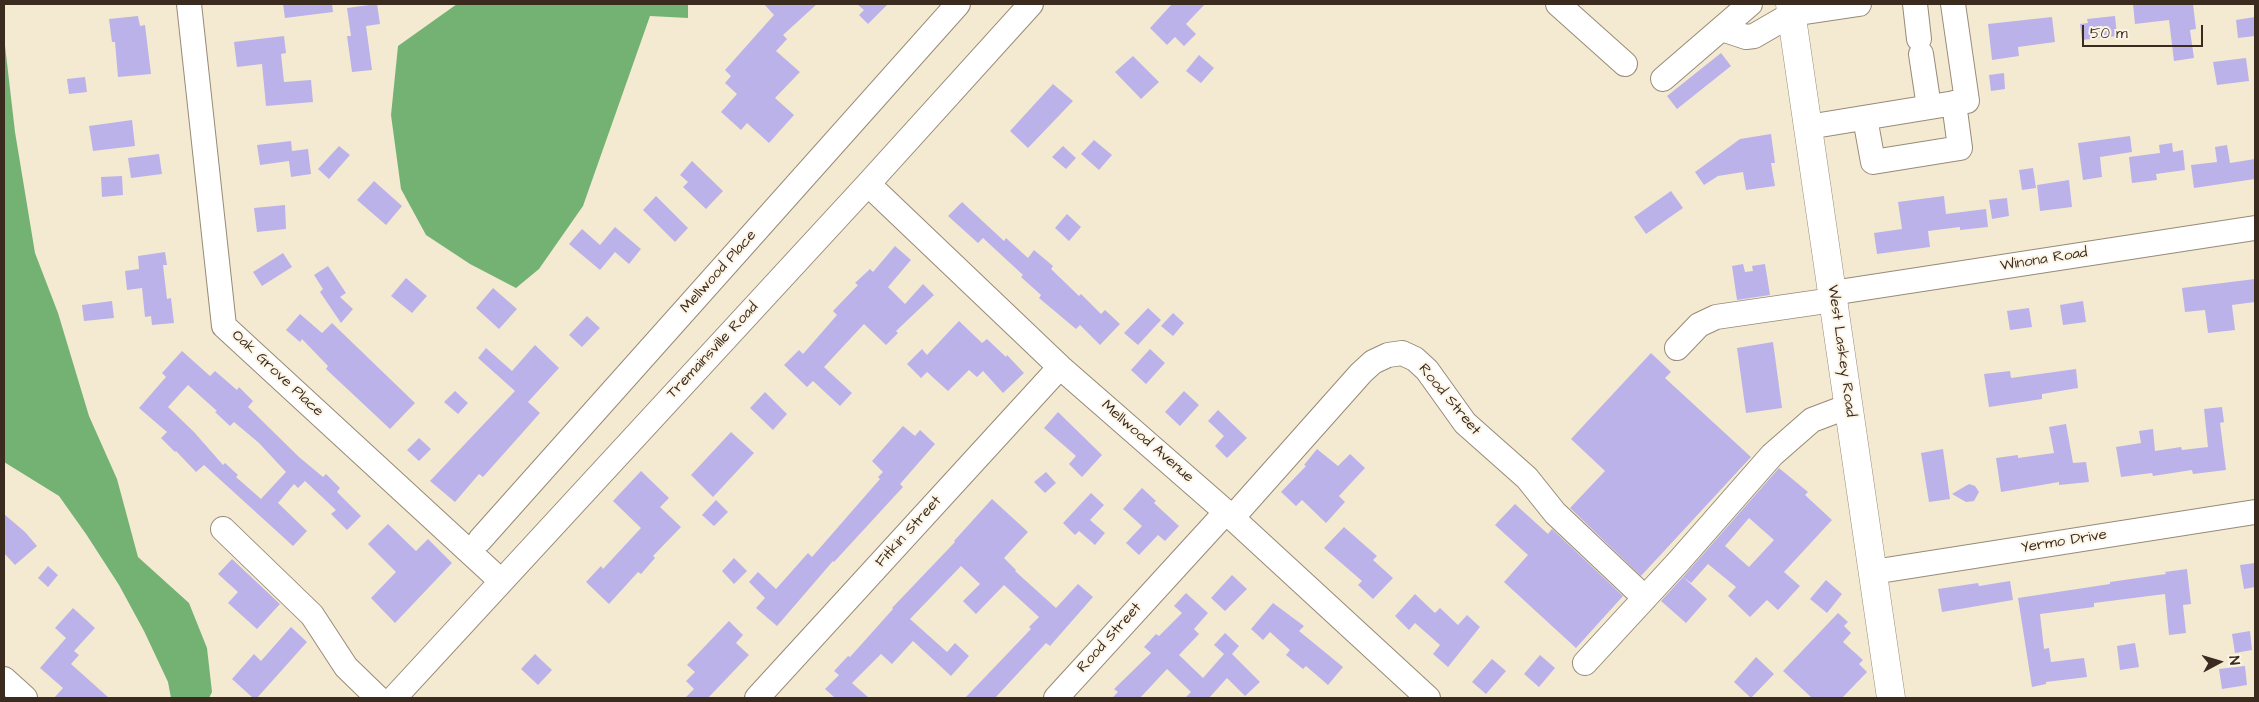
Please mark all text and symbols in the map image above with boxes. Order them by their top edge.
scale bar [2084,15,2205,47]
text: 50 m [2090,23,2128,44]
street label: Mellwood Place [677,227,761,317]
street label: Winona Road [1999,244,2089,276]
street label: West Laskey Road [1823,284,1859,418]
street label: Tremainsville Road [664,299,762,403]
street label: Oak Grove Place [227,327,327,421]
street label: Rood Street [1414,361,1484,439]
street label: Mellwood Avenue [1097,397,1197,487]
street label: Fitkin Street [872,493,946,571]
street label: Yermo Drive [2020,526,2108,558]
street label: Rood Street [1074,599,1146,677]
north arrow [2194,637,2244,687]
text: N [2224,655,2244,666]

